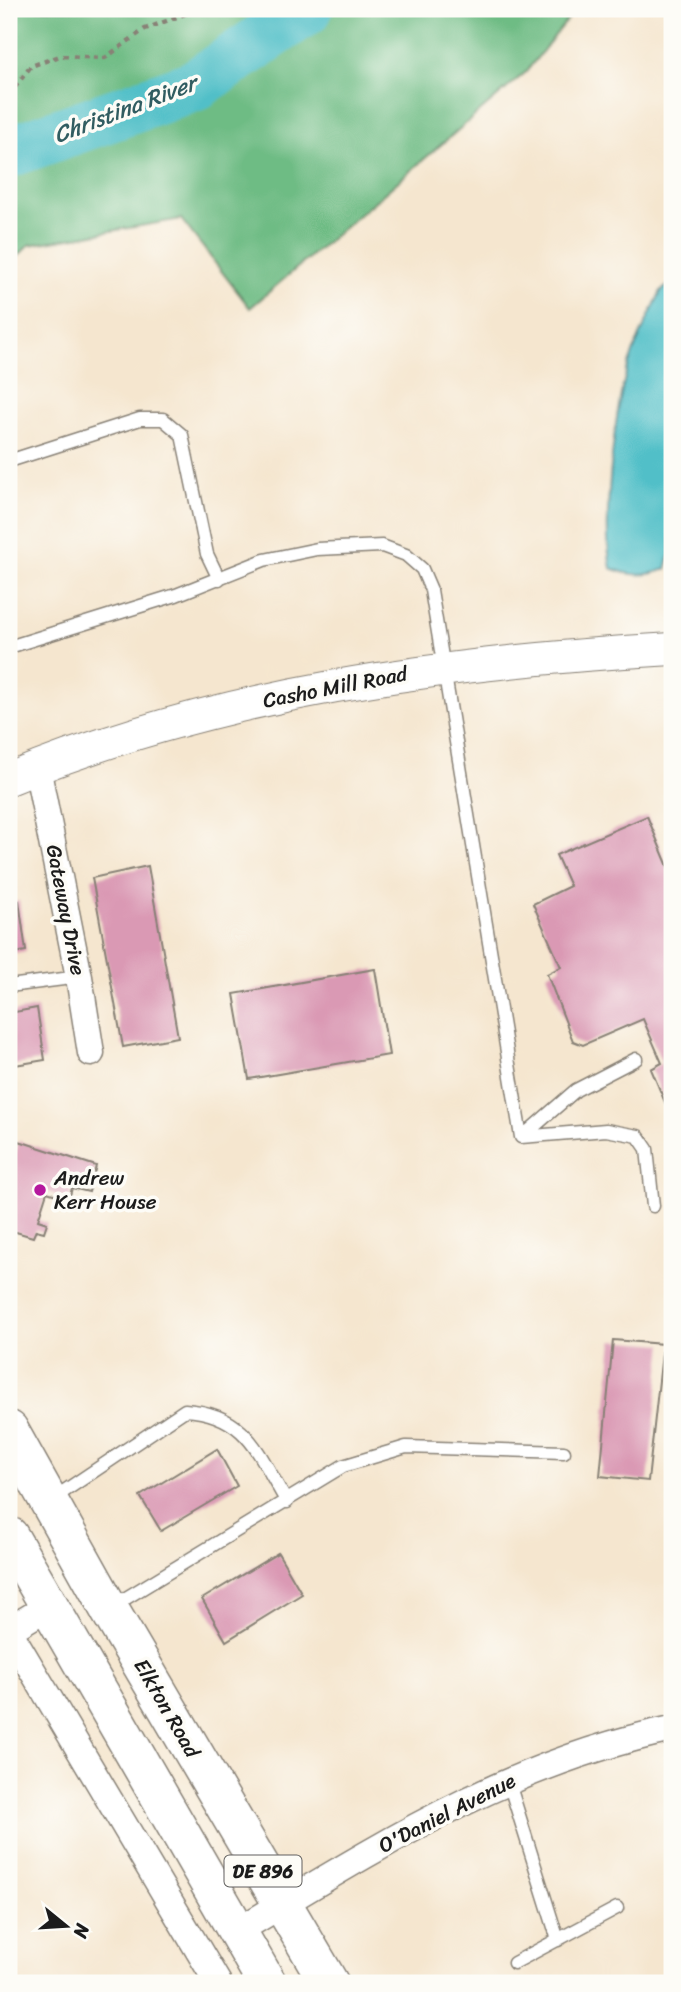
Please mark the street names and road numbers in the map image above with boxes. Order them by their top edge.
street label: Casho Mill Road [260,654,412,720]
street label: Gateway Drive [35,841,97,979]
street label: Elkton Road [123,1651,212,1767]
street label: O'Daniel Avenue [371,1762,523,1864]
road number: DE 896 [224,1856,302,1886]

